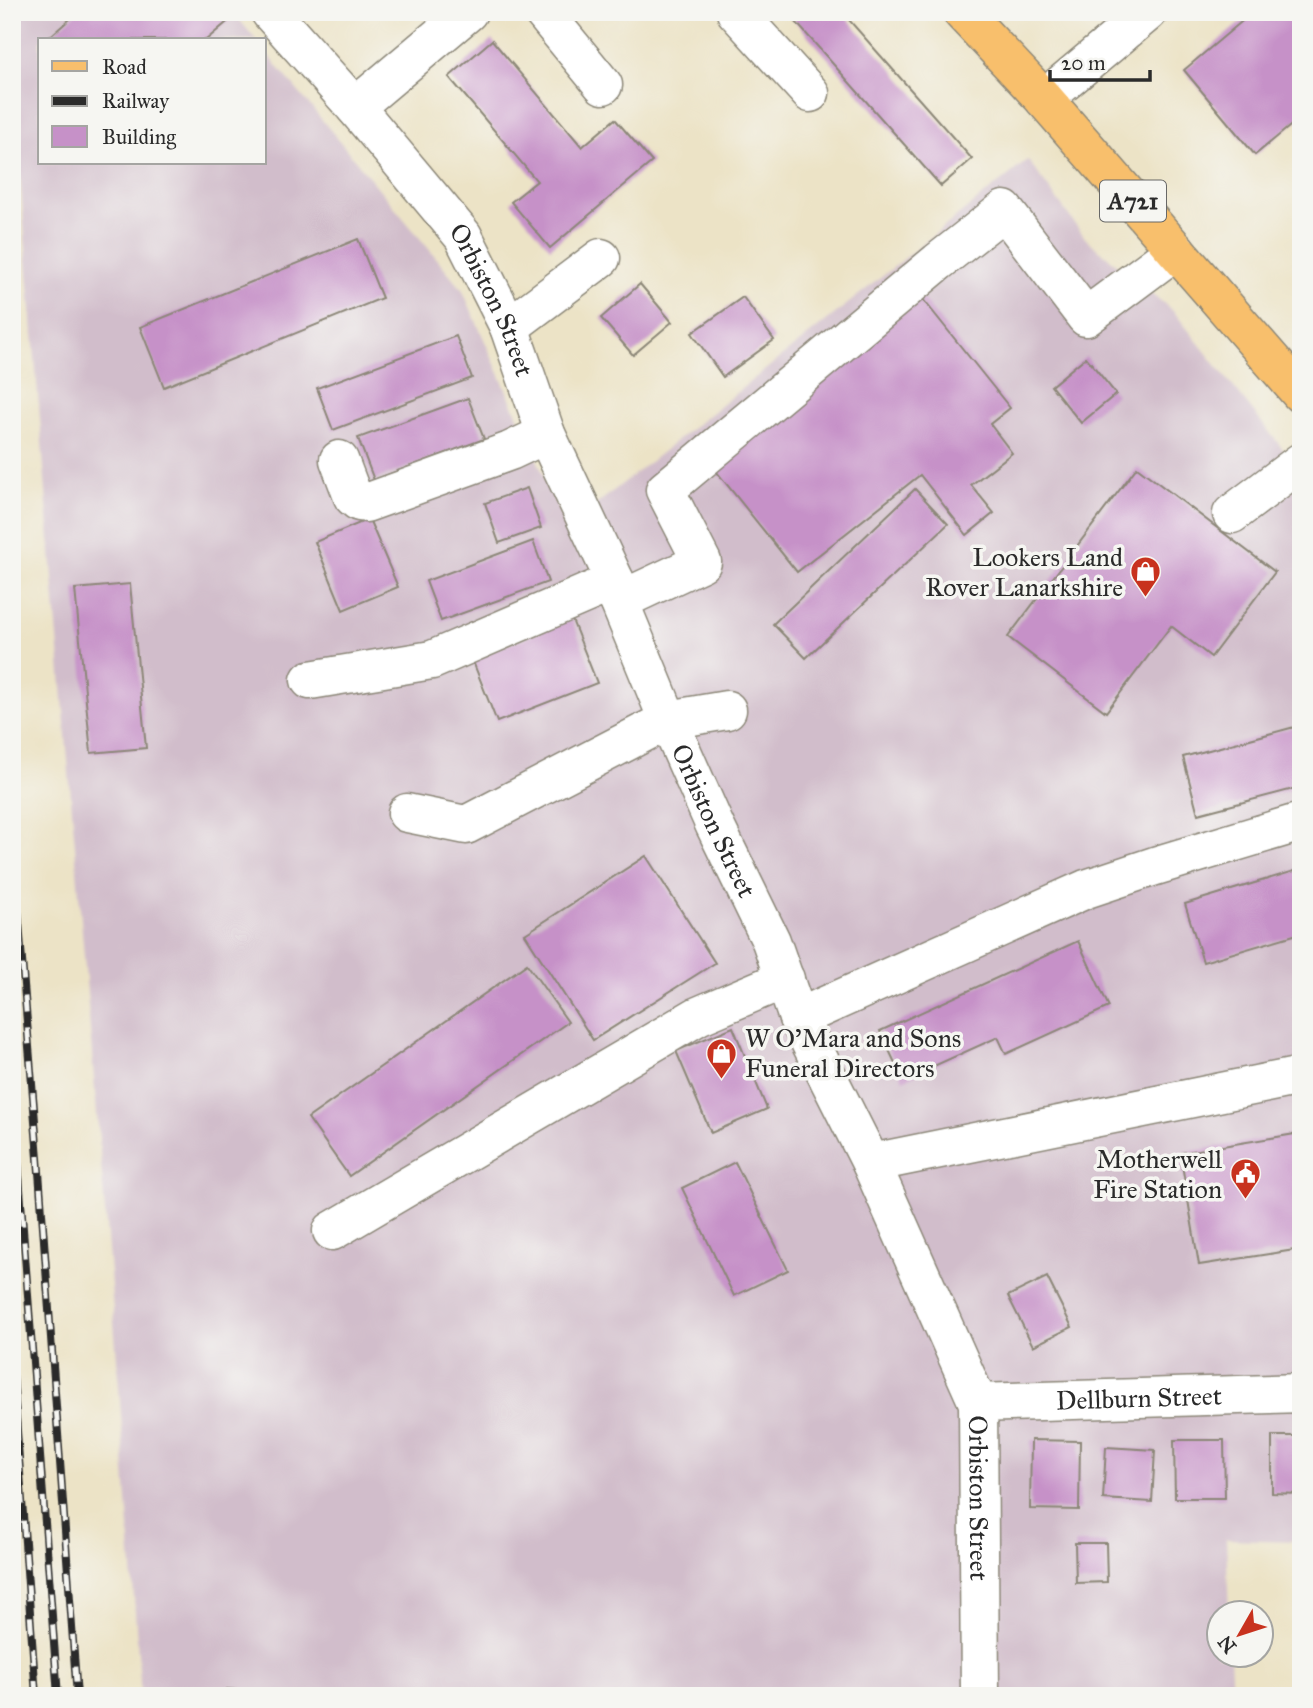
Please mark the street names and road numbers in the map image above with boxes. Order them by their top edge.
road number: A721 [1100,181,1166,222]
street label: Orbiston Street [443,216,541,381]
street label: Orbiston Street [665,739,763,903]
street label: Dellburn Street [1055,1379,1222,1417]
street label: Orbiston Street [962,1415,995,1581]

